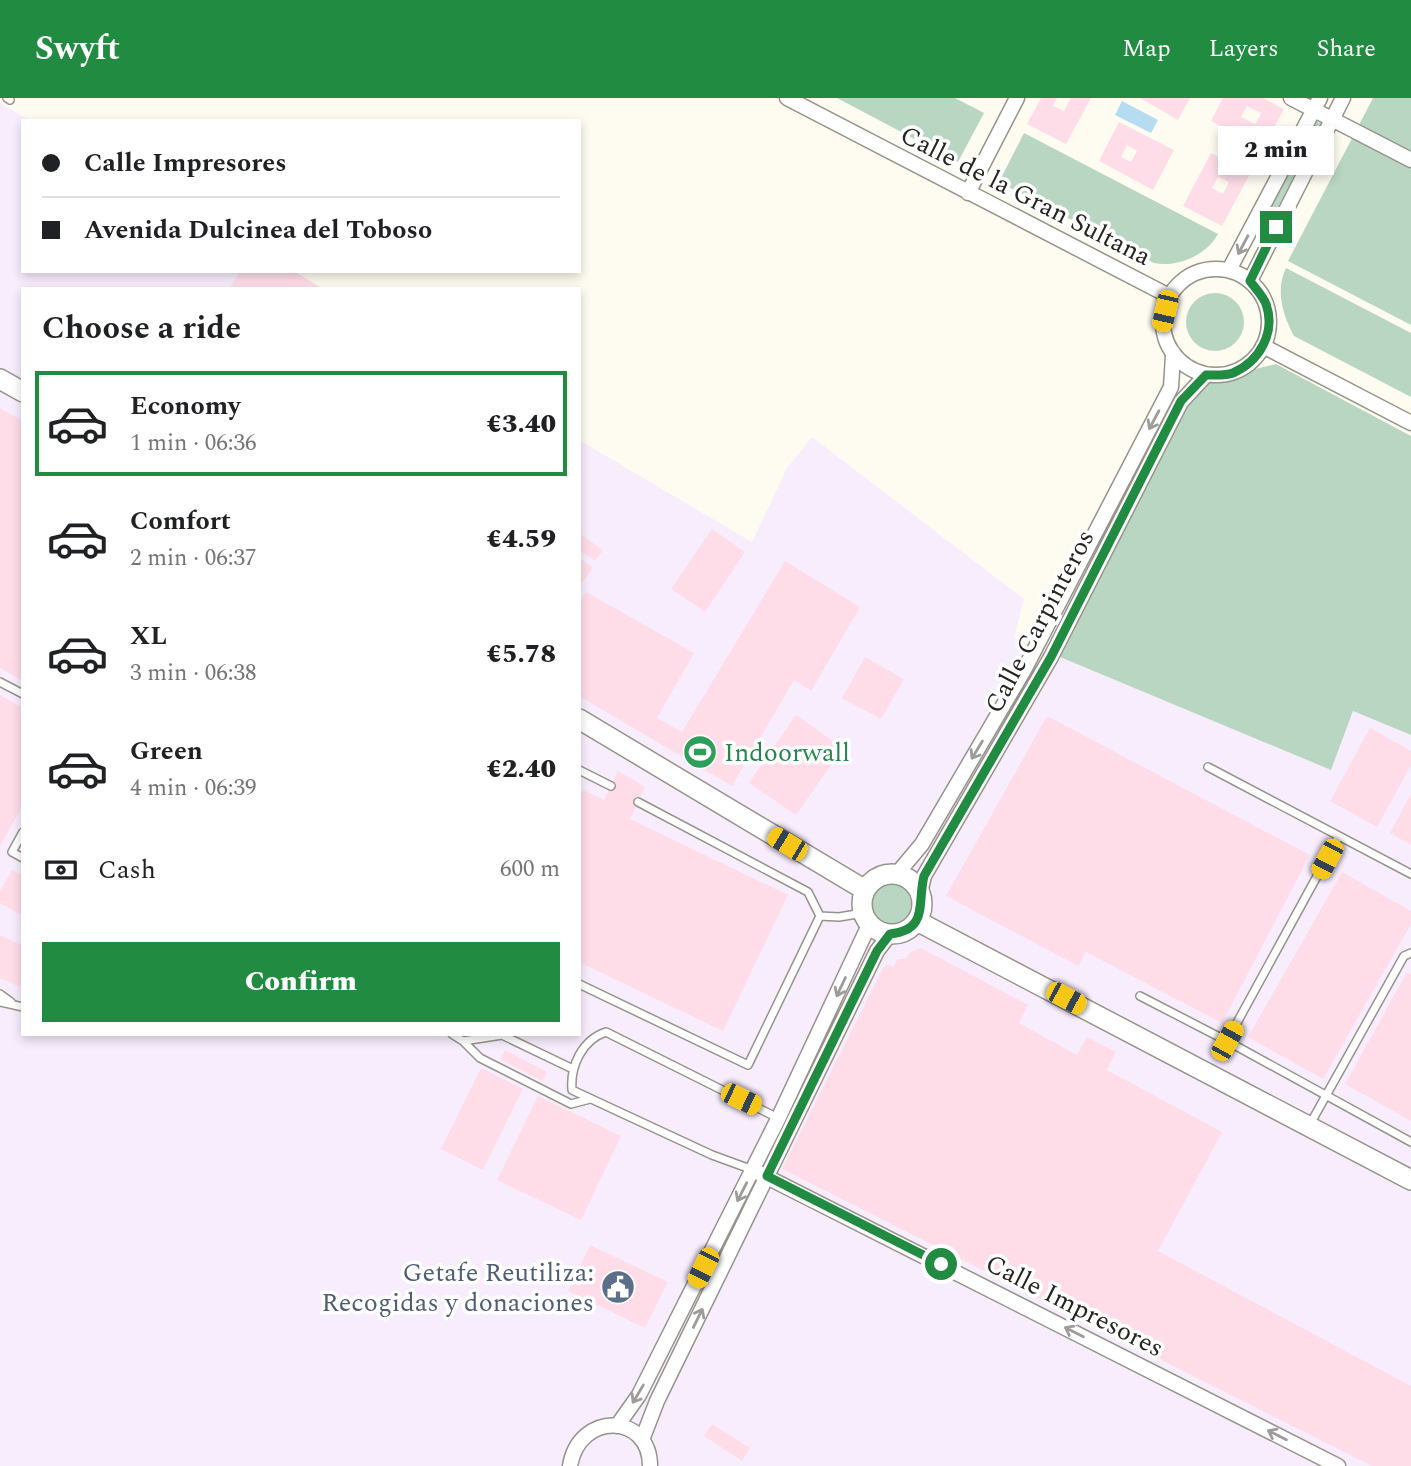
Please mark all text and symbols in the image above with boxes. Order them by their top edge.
text: Swyft [35,24,120,74]
text: Map [1122,31,1171,67]
text: Layers [1209,31,1279,67]
text: Share [1317,31,1376,67]
street label: Calle de la Gran Sultana [893,115,1158,277]
callout: 2 min [1218,125,1334,174]
text: 2 min [1244,133,1308,168]
text: Calle Impresores [84,143,287,183]
text: Avenida Dulcinea del Toboso [84,210,432,250]
route end [1260,211,1292,243]
one-way arrow [1235,234,1249,255]
car [1151,288,1180,334]
text: Choose a ride [42,304,241,353]
text: Economy [130,386,240,426]
icon: car [46,392,109,455]
text: €3.40 [486,404,556,444]
one-way arrow [1146,409,1160,430]
text: 1 min · 06:36 [130,426,257,461]
text: Comfort [130,501,231,541]
icon: car [46,507,109,570]
text: €4.59 [486,519,556,559]
street label: Calle Carpinteros [975,522,1105,721]
text: 2 min · 06:37 [130,541,257,576]
text: XL [130,616,167,656]
icon: car [46,622,109,685]
text: €5.78 [486,634,556,674]
text: 3 min · 06:38 [130,656,257,691]
text: Green [130,731,203,771]
sports icon: Indoorwall [681,733,719,771]
place label: Indoorwall [724,733,850,773]
icon: car [46,737,109,800]
one-way arrow [970,739,983,760]
text: €2.40 [486,749,556,789]
text: 4 min · 06:39 [130,771,257,806]
car [764,824,811,864]
car [1308,836,1347,882]
text: Cash [98,850,156,890]
icon: cash [42,851,80,889]
text: 600 m [500,852,560,887]
button: Confirm [42,942,560,1022]
one-way arrow [834,976,847,997]
car [1043,979,1090,1017]
car [1208,1018,1247,1064]
car [718,1080,765,1118]
one-way arrow [734,1181,748,1202]
street label: Calle Impresores [978,1244,1171,1368]
car [685,1245,722,1291]
route start [925,1248,957,1280]
place label: Getafe Reutiliza: Recogidas y donaciones [322,1253,594,1323]
public building icon: Getafe Reutiliza: Recogidas y donaciones [599,1268,637,1306]
one-way arrow [691,1308,705,1329]
one-way arrow [1064,1325,1085,1338]
one-way arrow [631,1384,645,1404]
one-way arrow [1267,1428,1288,1442]

